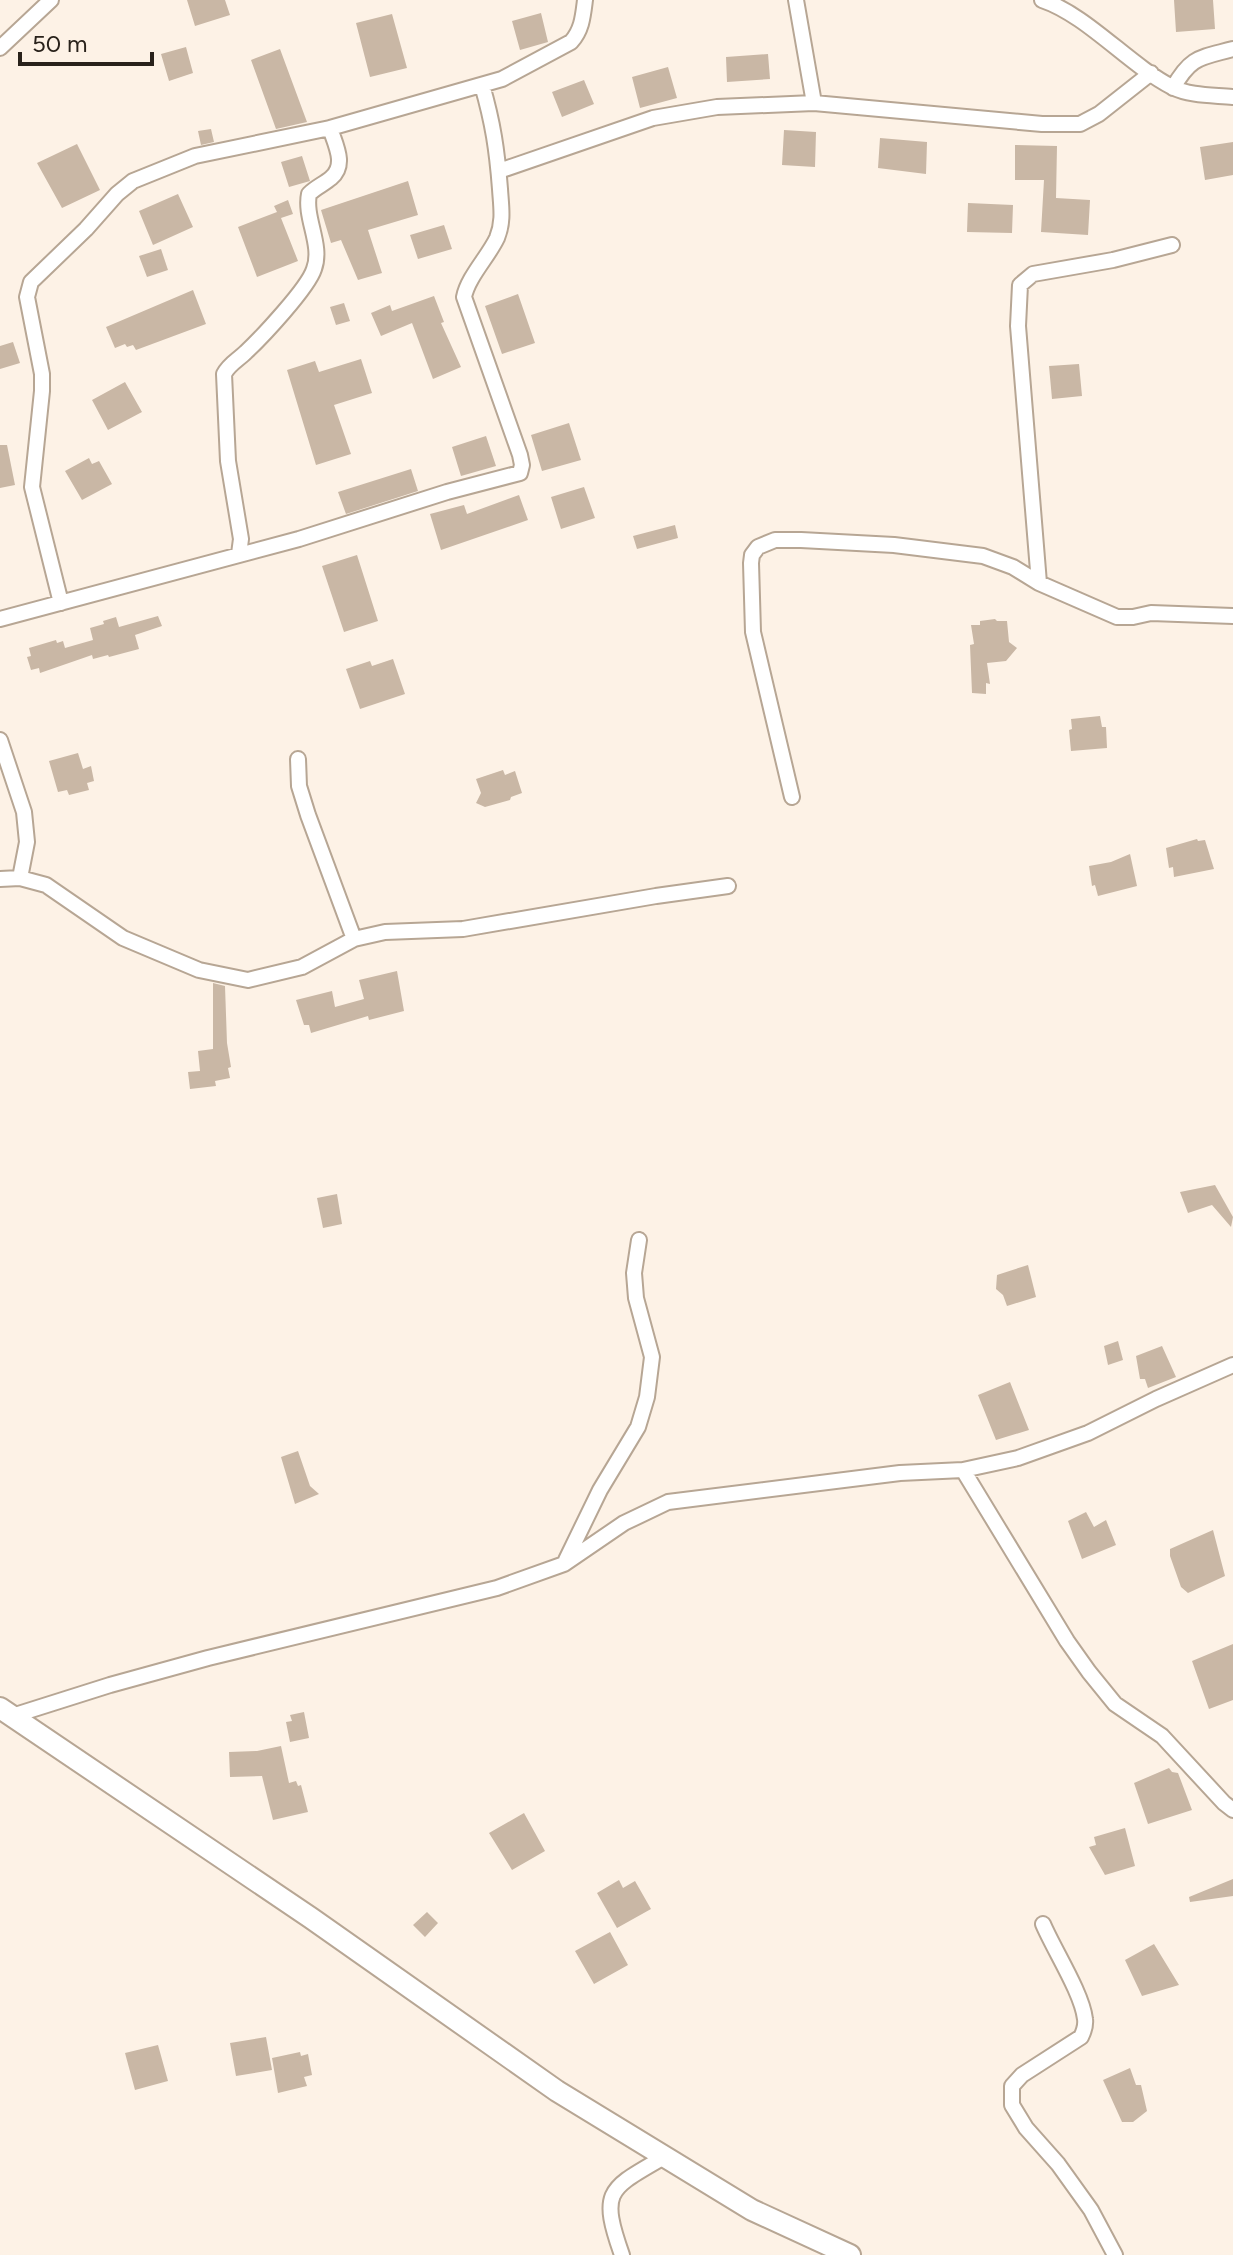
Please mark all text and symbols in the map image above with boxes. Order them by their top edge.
scale bar [20,16,152,66]
text: 50 m [32,29,88,58]

